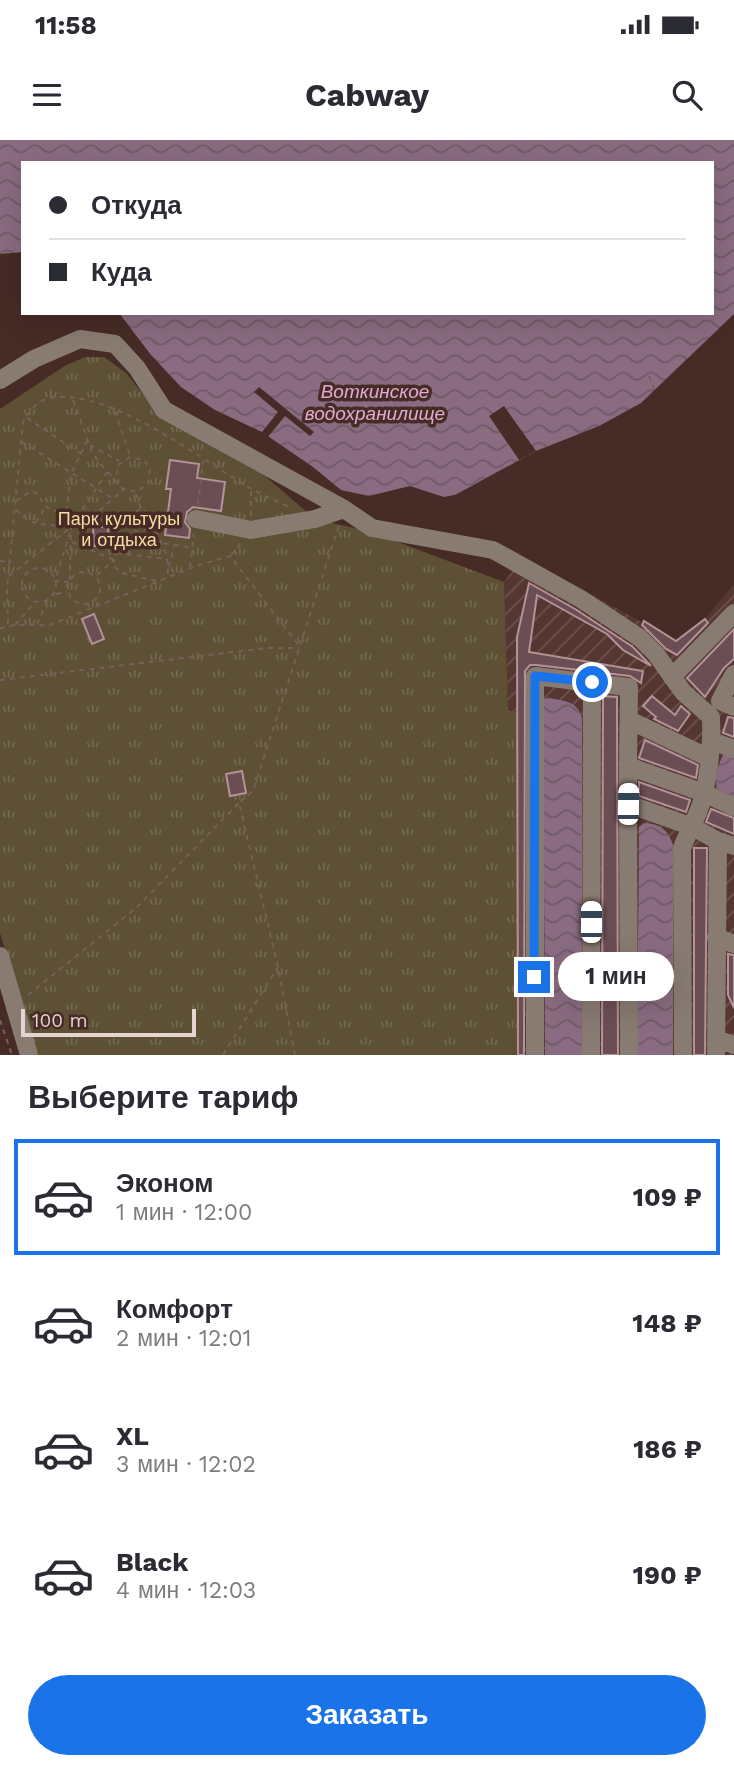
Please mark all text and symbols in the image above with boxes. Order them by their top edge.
text: 11:58 [35,10,97,40]
icon: menu [28,76,66,114]
text: Cabway [305,76,429,114]
icon: search [668,76,706,114]
text: Откуда [91,190,182,220]
text: Куда [91,257,152,287]
water label: Воткинское водохранилище [305,380,445,425]
park label: Парк культуры и отдыха [58,508,180,550]
route start [576,666,608,698]
car [618,783,639,825]
car [581,901,602,943]
callout: 1 мин [558,952,674,1002]
route end [518,961,550,993]
text: 1 мин [585,963,647,990]
scale bar [21,1006,196,1038]
text: 100 m [32,1009,88,1032]
text: Выберите тариф [28,1078,299,1116]
icon: car [32,1166,95,1229]
text: Эконом [116,1168,214,1198]
text: 109 ₽ [633,1182,702,1212]
text: 1 мин · 12:00 [116,1199,252,1226]
icon: car [32,1292,95,1355]
text: Комфорт [116,1294,233,1324]
text: 148 ₽ [632,1308,702,1338]
text: 2 мин · 12:01 [116,1325,252,1352]
icon: car [32,1418,95,1481]
text: XL [116,1421,149,1451]
text: 186 ₽ [633,1434,702,1464]
text: 3 мин · 12:02 [116,1451,256,1478]
icon: car [32,1544,95,1607]
text: Black [116,1547,188,1577]
text: 190 ₽ [633,1560,702,1590]
text: 4 мин · 12:03 [116,1577,256,1604]
button: Заказать [28,1675,706,1755]

